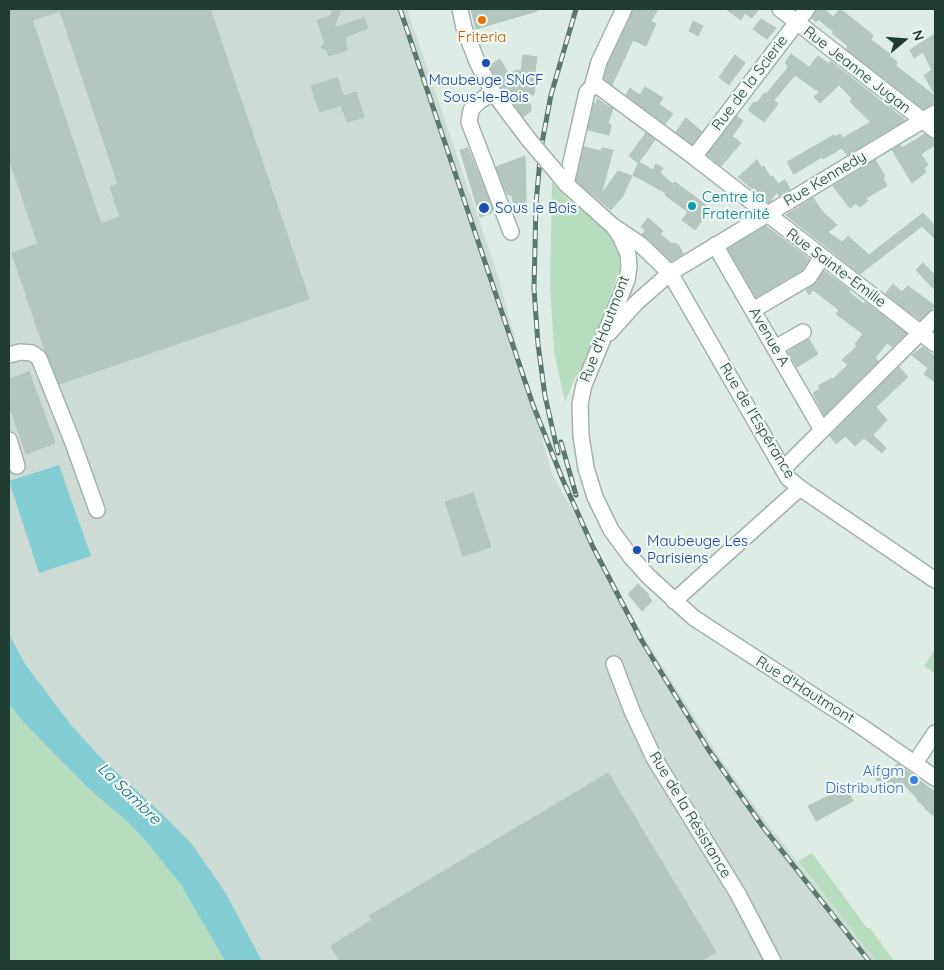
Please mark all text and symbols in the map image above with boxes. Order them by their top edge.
marker: Friteria [476,14,488,26]
north arrow [879,15,929,65]
street label: Rue Jeanne Jugan [800,23,914,117]
place label: Friteria [458,28,506,46]
text: N [908,28,928,43]
street label: Rue de la Scierie [708,32,792,134]
marker: Maubeuge SNCF Sous-le-Bois [480,57,492,69]
place label: Maubeuge SNCF Sous-le-Bois [428,71,544,106]
street label: Rue Kennedy [781,147,869,211]
place label: Centre la Fraternité [702,188,770,223]
place label: Sous le Bois [495,199,577,217]
marker: Centre la Fraternité [686,200,698,212]
marker: Sous le Bois [477,201,491,215]
street label: Rue Sainte-Emilie [783,225,889,311]
street label: Rue d'Hautmont [576,273,634,385]
street label: Avenue A [745,304,793,370]
street label: Rue de l'Espérance [715,360,799,482]
place label: Maubeuge Les Parisiens [647,532,748,567]
marker: Maubeuge Les Parisiens [631,544,643,556]
street label: Rue d'Hautmont [752,652,858,728]
street label: Rue de la Résistance [645,749,735,881]
water label: La Sambre [93,759,165,829]
place label: Aifgm Distribution [825,762,904,797]
marker: Aifgm Distribution [908,774,920,786]

